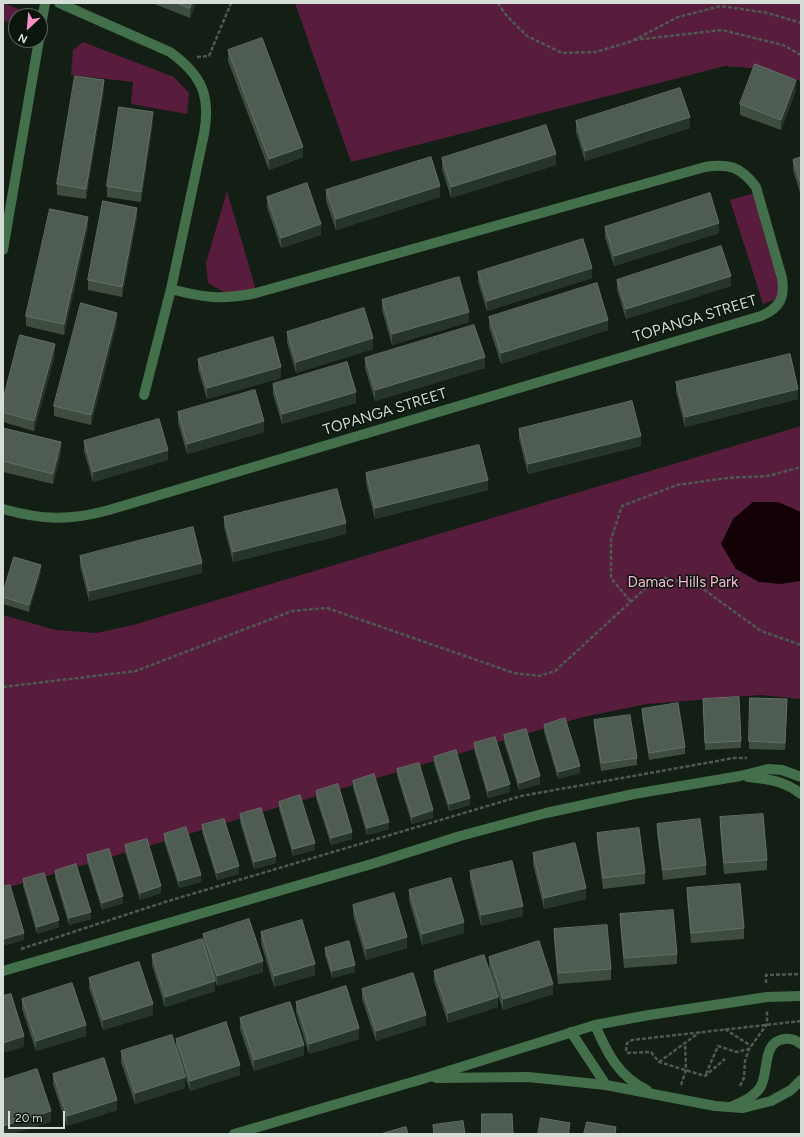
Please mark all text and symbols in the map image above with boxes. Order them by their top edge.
north arrow [8,8,48,48]
text: N [16,31,30,46]
street label: TOPANGA STREET [631,292,759,346]
street label: TOPANGA STREET [321,385,449,439]
park label: Damac Hills Park [628,574,738,592]
scale bar [10,1103,67,1129]
text: 20 m [15,1111,43,1125]

